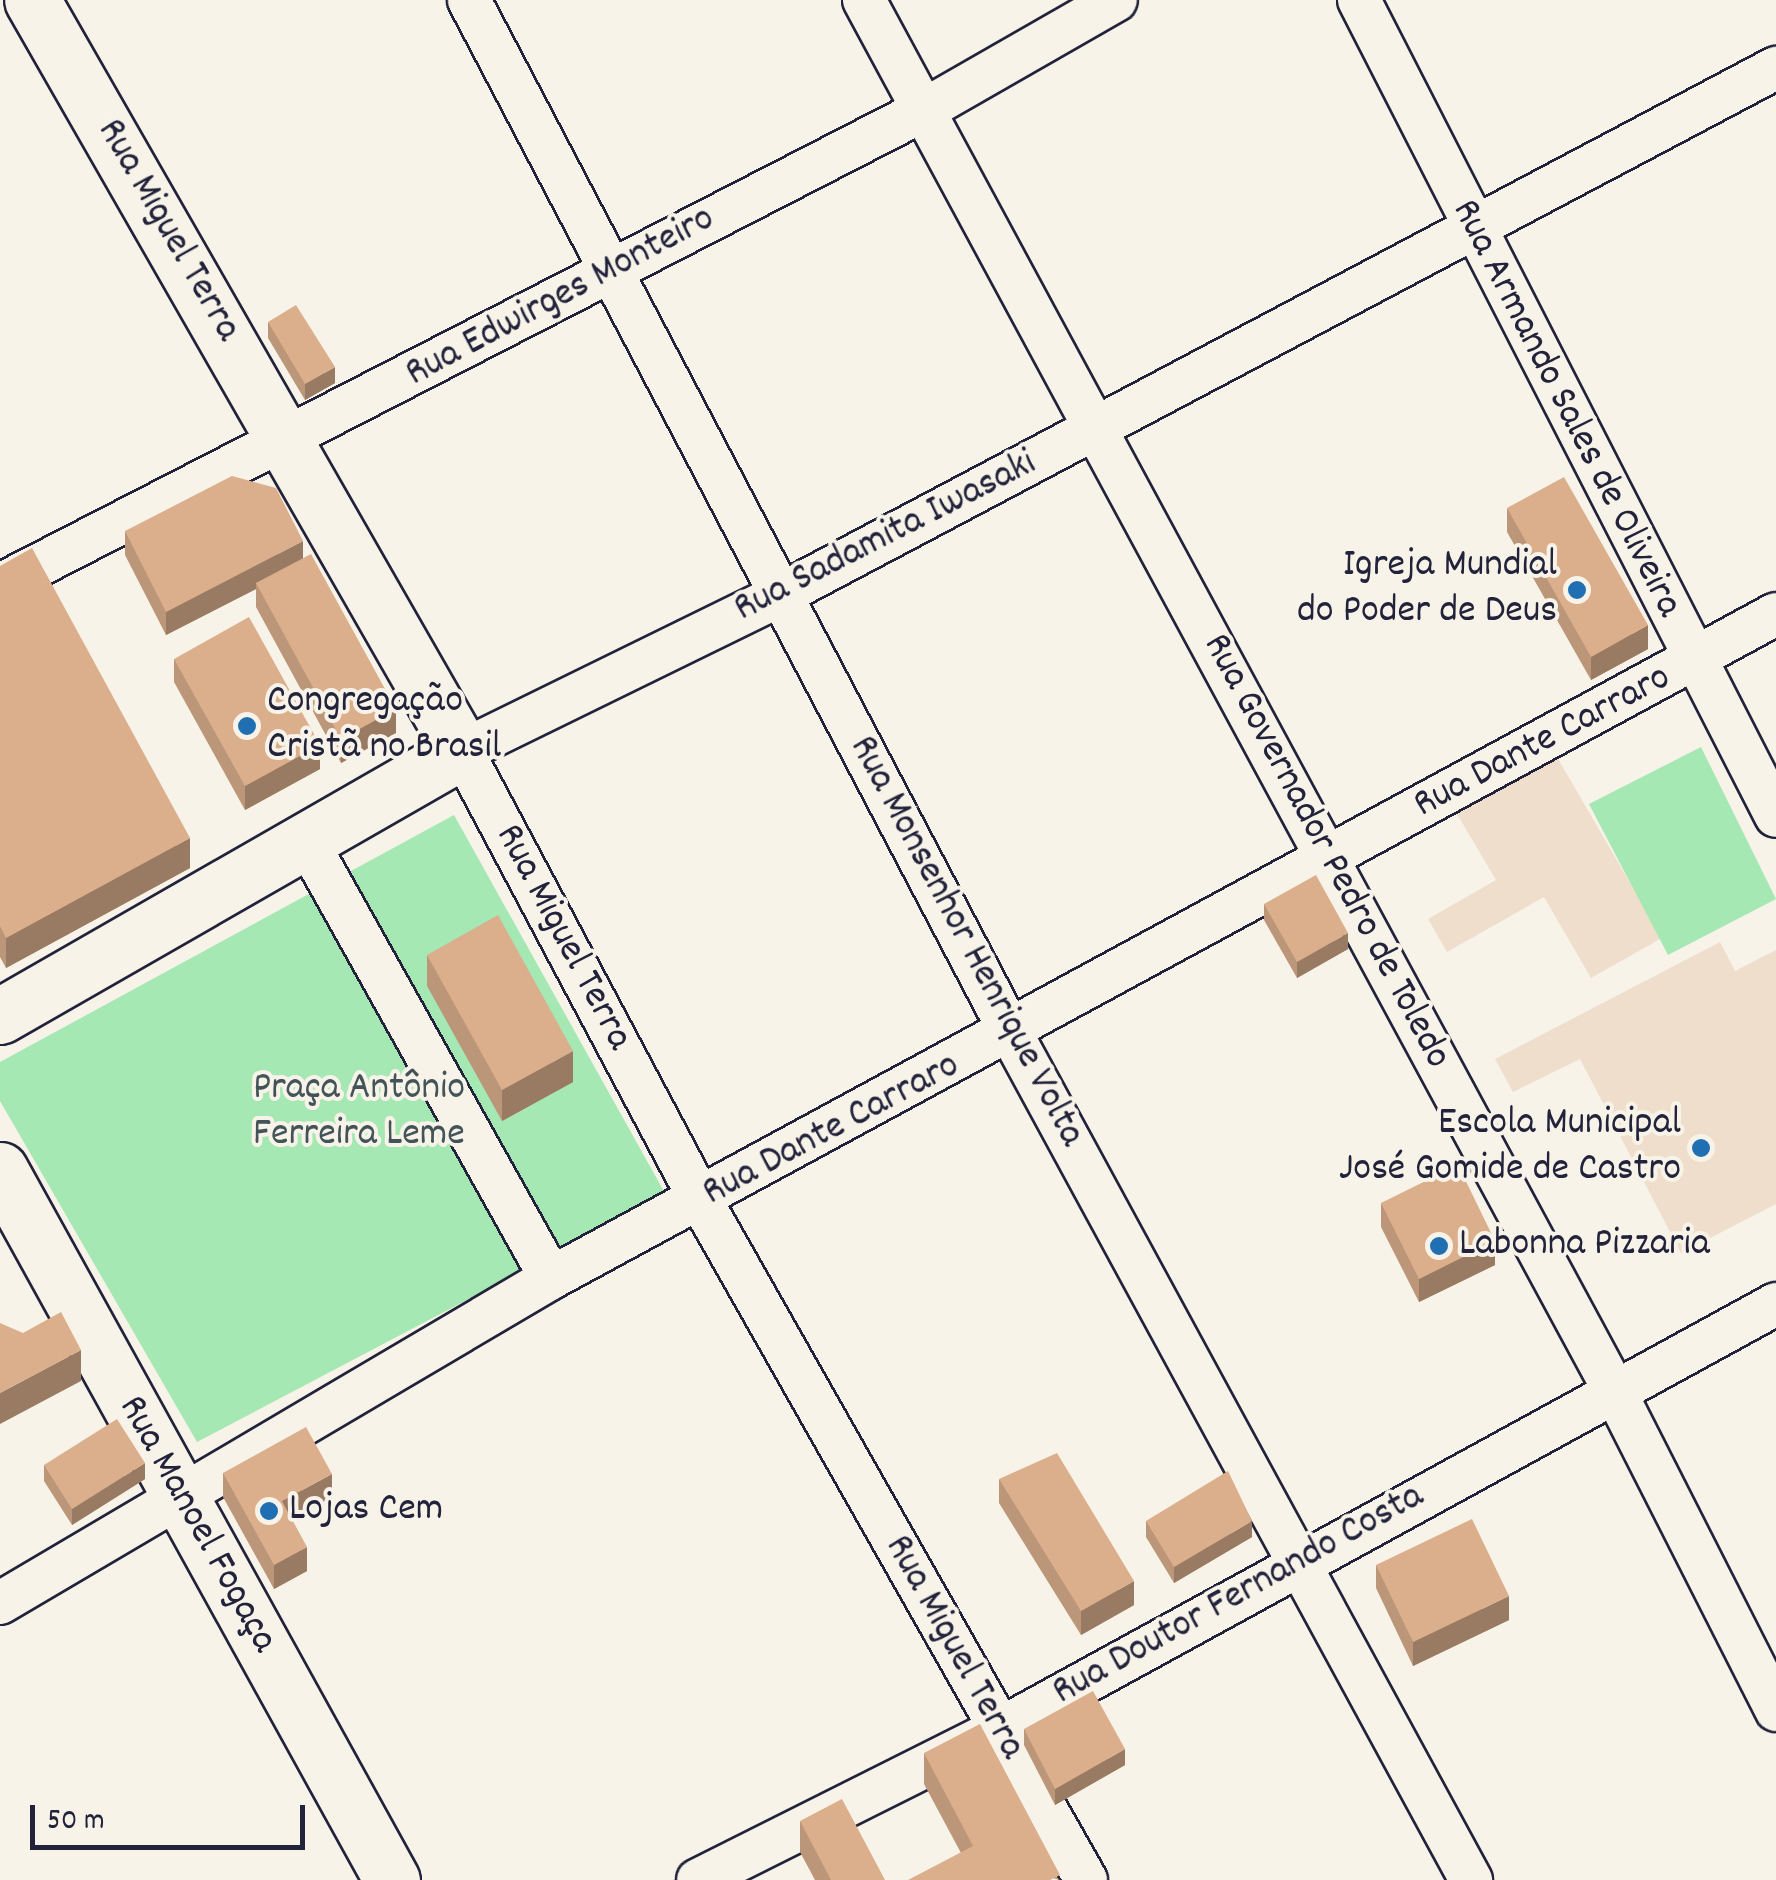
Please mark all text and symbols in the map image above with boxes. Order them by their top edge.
street label: Rua Miguel Terra [84,111,250,351]
street label: Rua Armando Sales de Oliveira [1439,192,1691,626]
street label: Rua Edwirges Monteiro [398,196,724,400]
street label: Rua Sadamita Iwasaki [727,441,1045,635]
place label: Igreja Mundial do Poder de Deus [1297,543,1557,637]
marker: Igreja Mundial do Poder de Deus [1566,579,1588,601]
street label: Rua Governador Pedro de Toledo [1190,626,1460,1078]
street label: Rua Dante Carraro [1407,655,1679,831]
place label: Congregação Cristã no Brasil [267,679,501,773]
marker: Congregação Cristã no Brasil [236,715,258,737]
street label: Rua Monsenhor Henrique Volta [836,729,1094,1155]
street label: Rua Miguel Terra [482,817,642,1059]
street label: Rua Dante Carraro [696,1043,968,1219]
park label: Praça Antônio Ferreira Leme [253,1066,465,1160]
place label: Escola Municipal José Gomide de Castro [1339,1101,1681,1195]
marker: Escola Municipal José Gomide de Castro [1690,1137,1712,1159]
place label: Labonna Pizzaria [1459,1222,1710,1270]
marker: Labonna Pizzaria [1428,1235,1450,1257]
street label: Rua Manoel Fogaça [106,1388,286,1662]
street label: Rua Doutor Fernando Costa [1045,1474,1433,1718]
place label: Lojas Cem [289,1487,443,1535]
marker: Lojas Cem [258,1500,280,1522]
street label: Rua Miguel Terra [872,1528,1034,1768]
scale bar [35,1785,310,1847]
text: 50 m [47,1801,105,1844]

